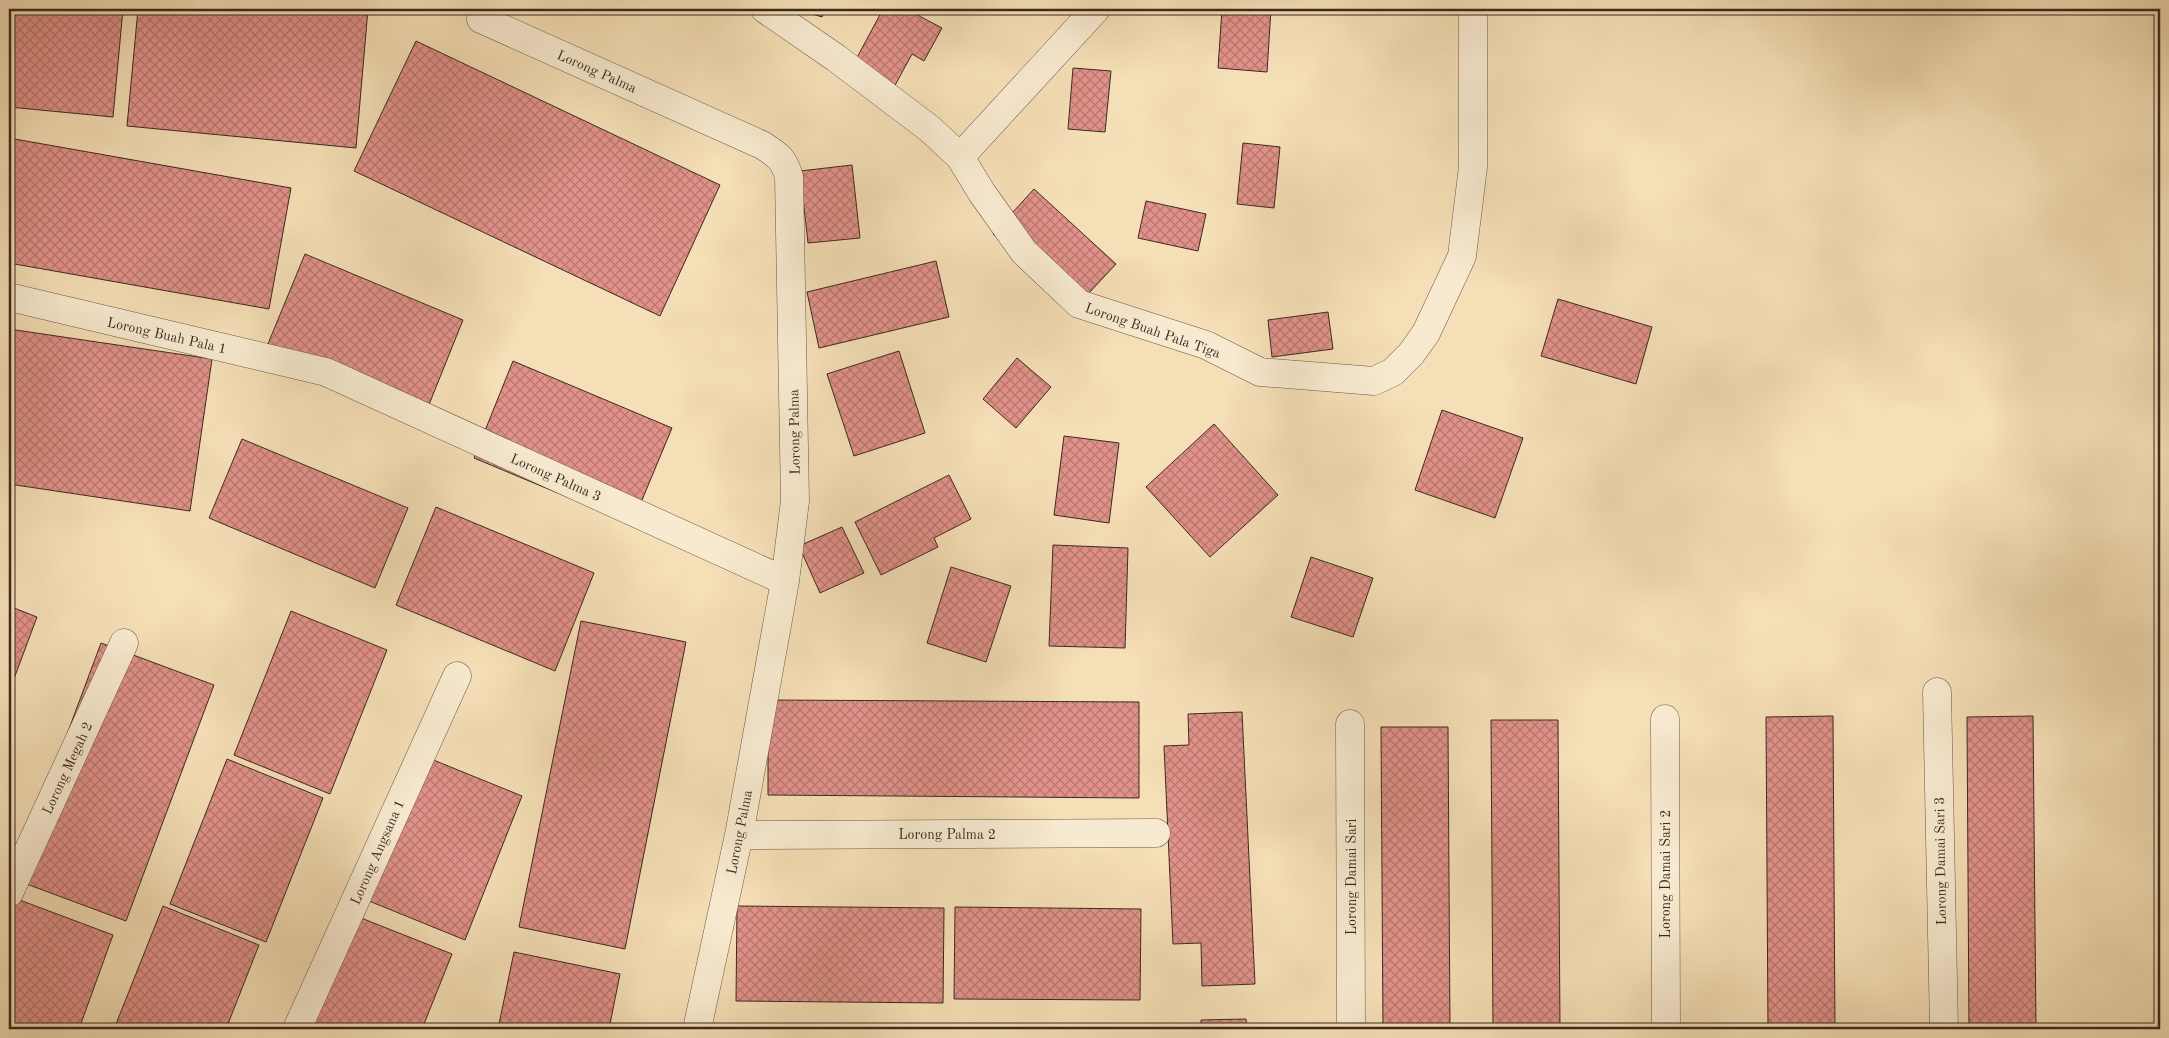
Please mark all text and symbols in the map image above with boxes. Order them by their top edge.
street label: Lorong Palma [555,48,639,96]
street label: Lorong Buah Pala Tiga [1083,301,1222,361]
street label: Lorong Buah Pala 1 [106,315,228,357]
street label: Lorong Palma [787,389,803,475]
street label: Lorong Palma 3 [508,452,603,504]
street label: Lorong Megah 2 [40,720,95,817]
street label: Lorong Palma [725,789,755,876]
street label: Lorong Damai Sari 3 [1933,796,1949,925]
street label: Lorong Angsana 1 [348,798,407,907]
street label: Lorong Damai Sari 2 [1659,810,1673,938]
street label: Lorong Damai Sari [1345,818,1359,935]
street label: Lorong Palma 2 [898,828,996,842]

